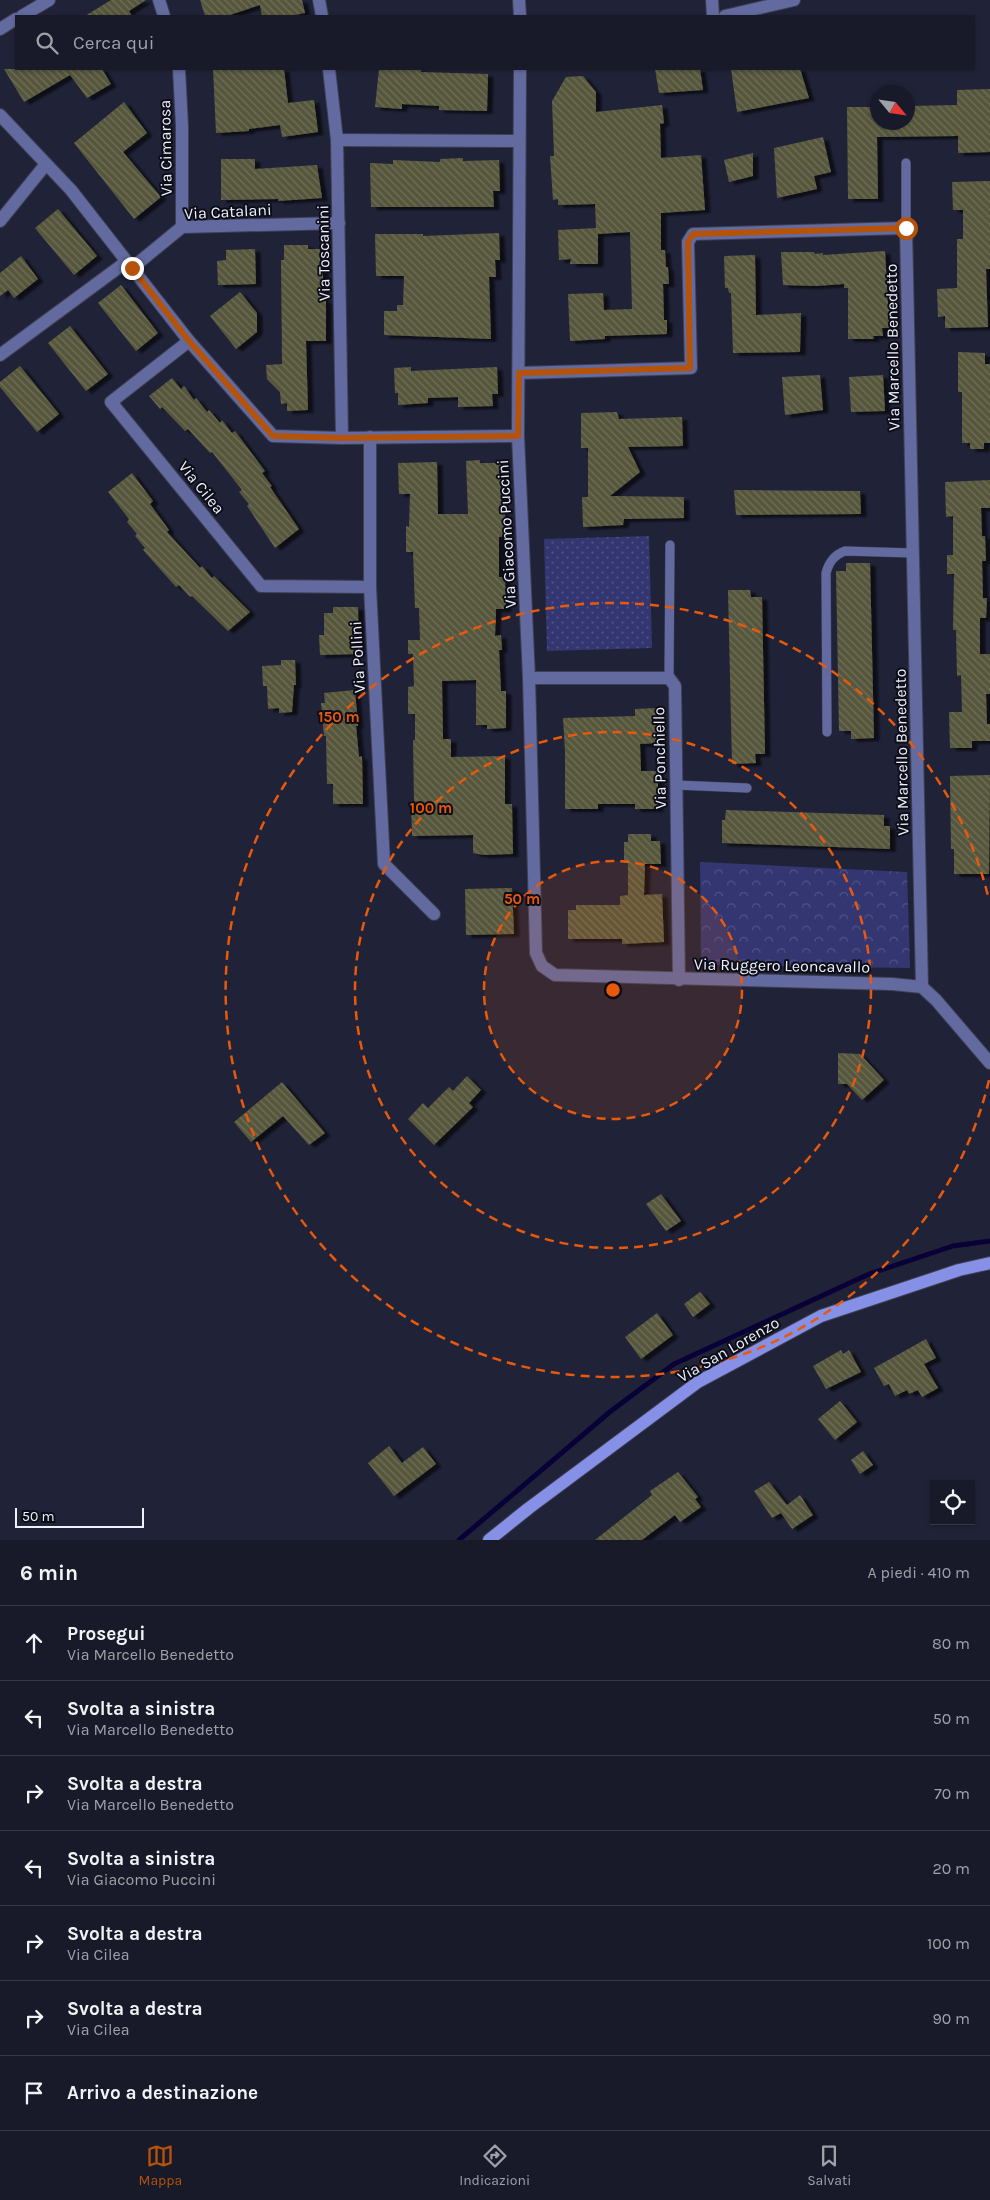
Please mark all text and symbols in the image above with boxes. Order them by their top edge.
search box [15,15,975,70]
icon: search [33,29,61,57]
text: Cerca qui [73,32,154,54]
north arrow [870,85,915,130]
street label: Via Cimarosa [155,100,176,196]
street label: Via Catalani [184,200,272,223]
street label: Via Toscanini [313,205,334,301]
route start [895,217,918,240]
route end [121,257,144,280]
street label: Via Marcello Benedetto [882,263,903,431]
street label: Via Cilea [175,457,229,518]
street label: Via Giacomo Puccini [493,459,520,609]
street label: Via Pollini [346,620,369,693]
street label: Via Marcello Benedetto [891,668,912,836]
street label: Via Ponchiello [649,707,670,809]
text: 150 m [318,708,360,726]
text: 100 m [410,799,452,817]
text: 50 m [504,890,540,908]
street label: Via Ruggero Leoncavallo [694,954,870,977]
centre of rings [604,981,622,999]
street label: Via San Lorenzo [674,1313,783,1386]
map controls [930,1480,975,1525]
button: locate [930,1480,975,1525]
scale bar [15,1505,144,1528]
text: 50 m [22,1508,55,1525]
text: 6 min [20,1561,78,1585]
text: A piedi · 410 m [867,1563,970,1582]
text: Prosegui [67,1623,146,1645]
icon: ahead [20,1629,48,1657]
text: 80 m [932,1634,970,1653]
text: Via Marcello Benedetto [67,1645,234,1664]
text: Svolta a sinistra [67,1698,215,1720]
icon: left [20,1704,48,1732]
text: 50 m [933,1709,970,1728]
text: Via Marcello Benedetto [67,1720,234,1739]
text: Svolta a destra [67,1773,203,1795]
icon: right [20,1779,48,1807]
text: 70 m [934,1784,970,1803]
text: Via Marcello Benedetto [67,1795,234,1814]
text: Svolta a sinistra [67,1848,215,1870]
icon: left [20,1854,48,1882]
text: 20 m [932,1859,970,1878]
text: Via Giacomo Puccini [67,1870,216,1889]
text: Svolta a destra [67,1923,203,1945]
icon: right [20,1929,48,1957]
text: 100 m [927,1934,970,1953]
text: Via Cilea [67,1945,129,1964]
text: Svolta a destra [67,1998,203,2020]
icon: right [20,2004,48,2032]
text: 90 m [932,2009,970,2028]
text: Via Cilea [67,2020,129,2039]
icon: arrive [20,2079,48,2107]
text: Arrivo a destinazione [67,2082,258,2104]
tab: Mappa [139,2142,182,2189]
tab: Indicazioni [459,2142,530,2189]
tab: Salvati [807,2142,851,2189]

